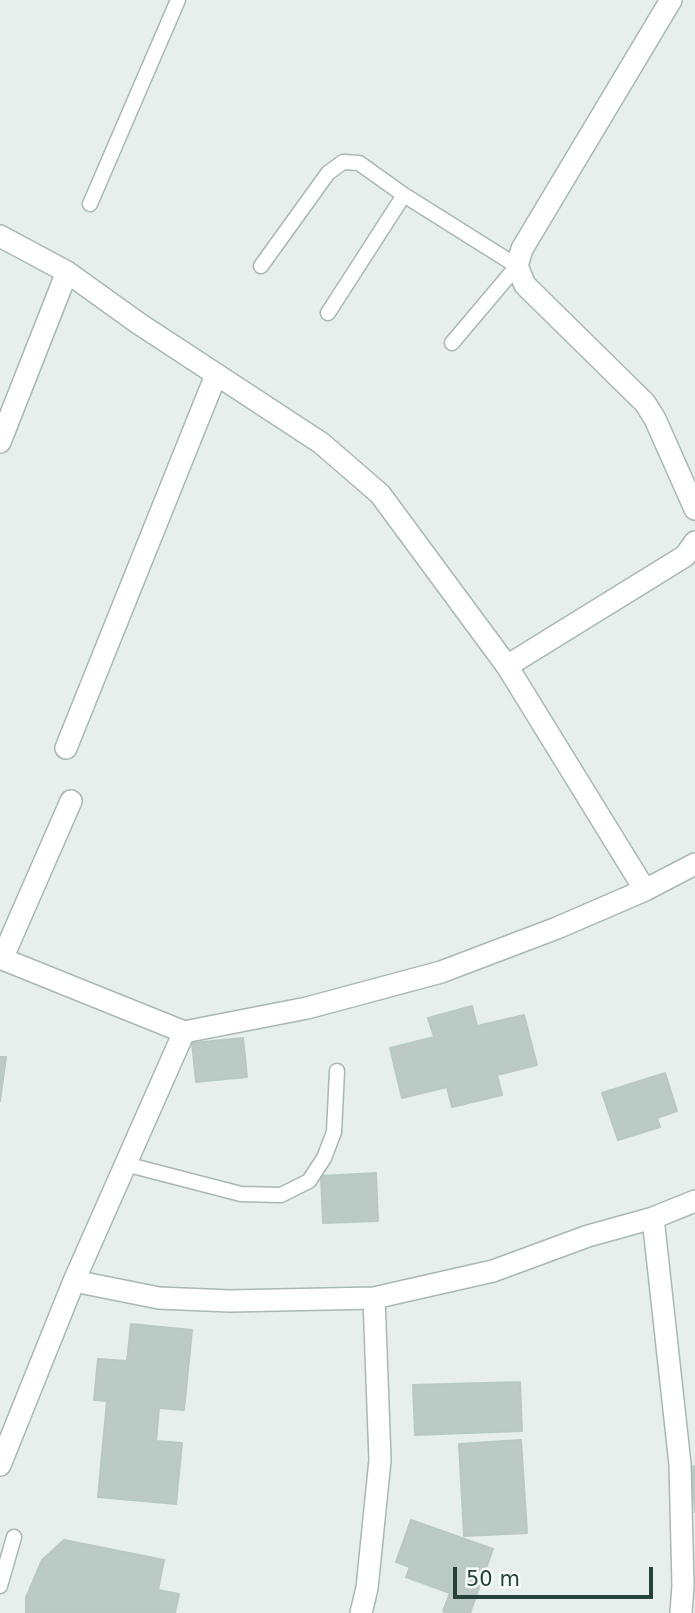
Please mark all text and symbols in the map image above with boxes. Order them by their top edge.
scale bar [457,1554,656,1598]
text: 50 m [466,1567,520,1591]

